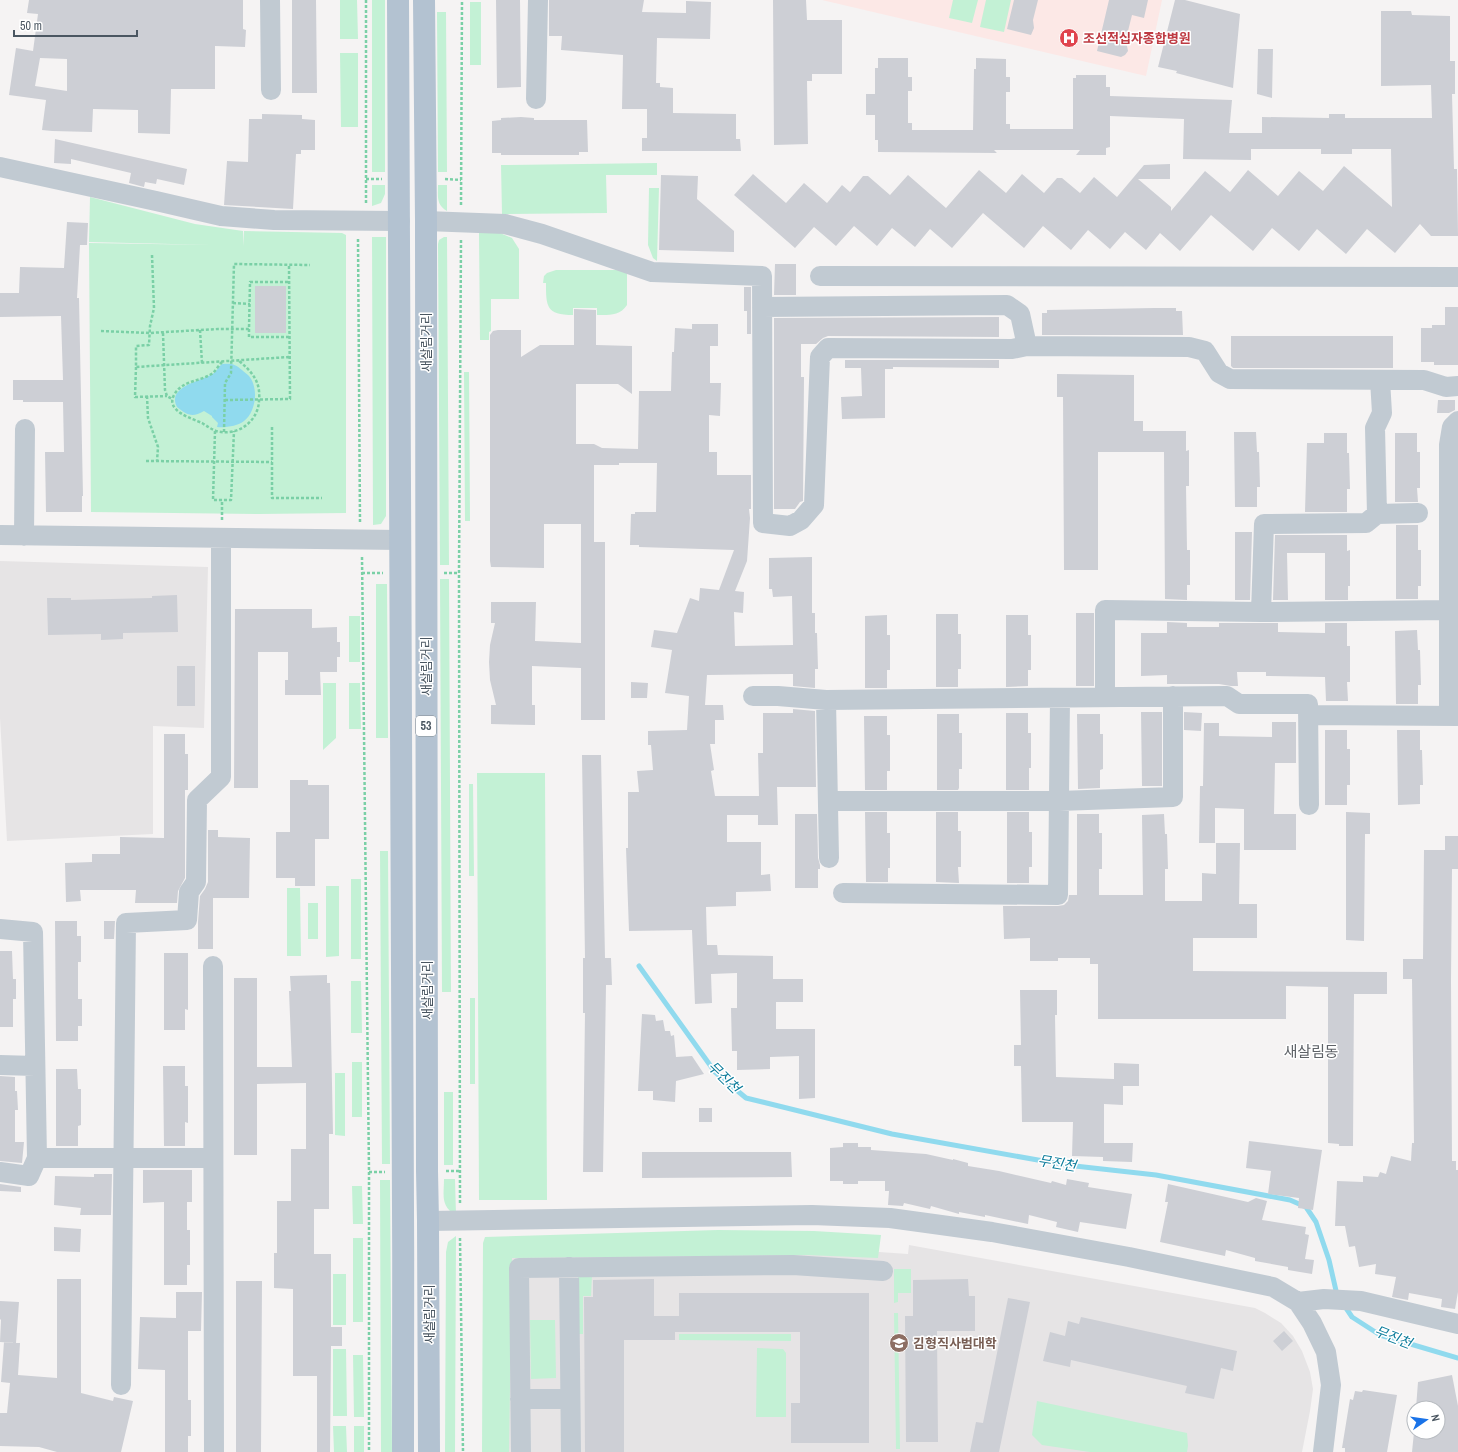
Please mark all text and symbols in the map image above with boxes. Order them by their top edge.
scale bar [14,12,137,38]
text: 50 m [20,18,42,34]
hospital icon: 조선적십자종합병원 [1058,27,1080,49]
place label: 조선적십자종합병원 [1083,30,1191,47]
street label: 새살림거리 [418,312,435,372]
street label: 새살림거리 [418,636,435,696]
road number: 53 [416,716,436,736]
street label: 새살림거리 [419,960,436,1020]
district label: 새살림동 [1283,1041,1339,1062]
water label: 무진천 [704,1057,745,1098]
water label: 무진천 [1037,1151,1079,1175]
street label: 새살림거리 [421,1284,438,1344]
water label: 무진천 [1372,1322,1415,1353]
school or university icon: 김형직사범대학 [888,1332,910,1354]
place label: 김형직사범대학 [913,1335,997,1352]
north arrow [1406,1400,1446,1440]
text: N [1428,1413,1443,1422]

